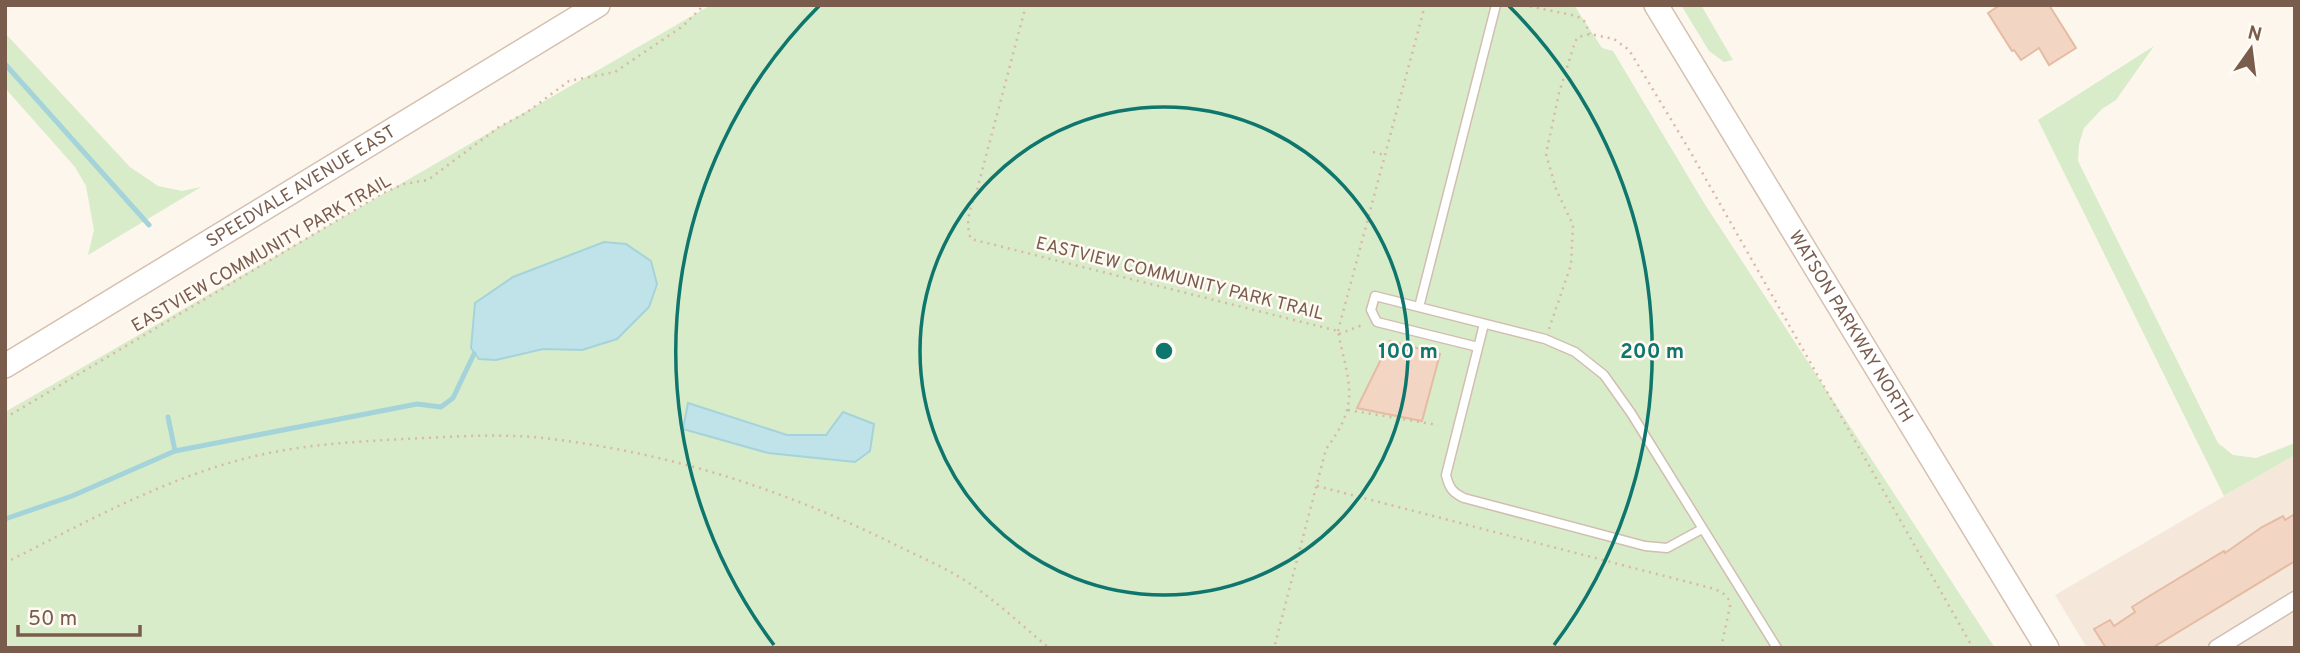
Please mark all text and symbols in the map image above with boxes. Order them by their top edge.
north arrow [2216,14,2286,84]
text: N [2245,21,2264,48]
street label: SPEEDVALE AVENUE EAST [202,121,400,254]
street label: EASTVIEW COMMUNITY PARK TRAIL [128,170,396,338]
street label: WATSON PARKWAY NORTH [1783,227,1917,427]
street label: EASTVIEW COMMUNITY PARK TRAIL [1033,232,1326,326]
centre of rings [1152,339,1176,363]
text: 100 m [1378,339,1438,366]
text: 200 m [1620,339,1684,366]
scale bar [18,594,140,638]
text: 50 m [28,606,77,633]

